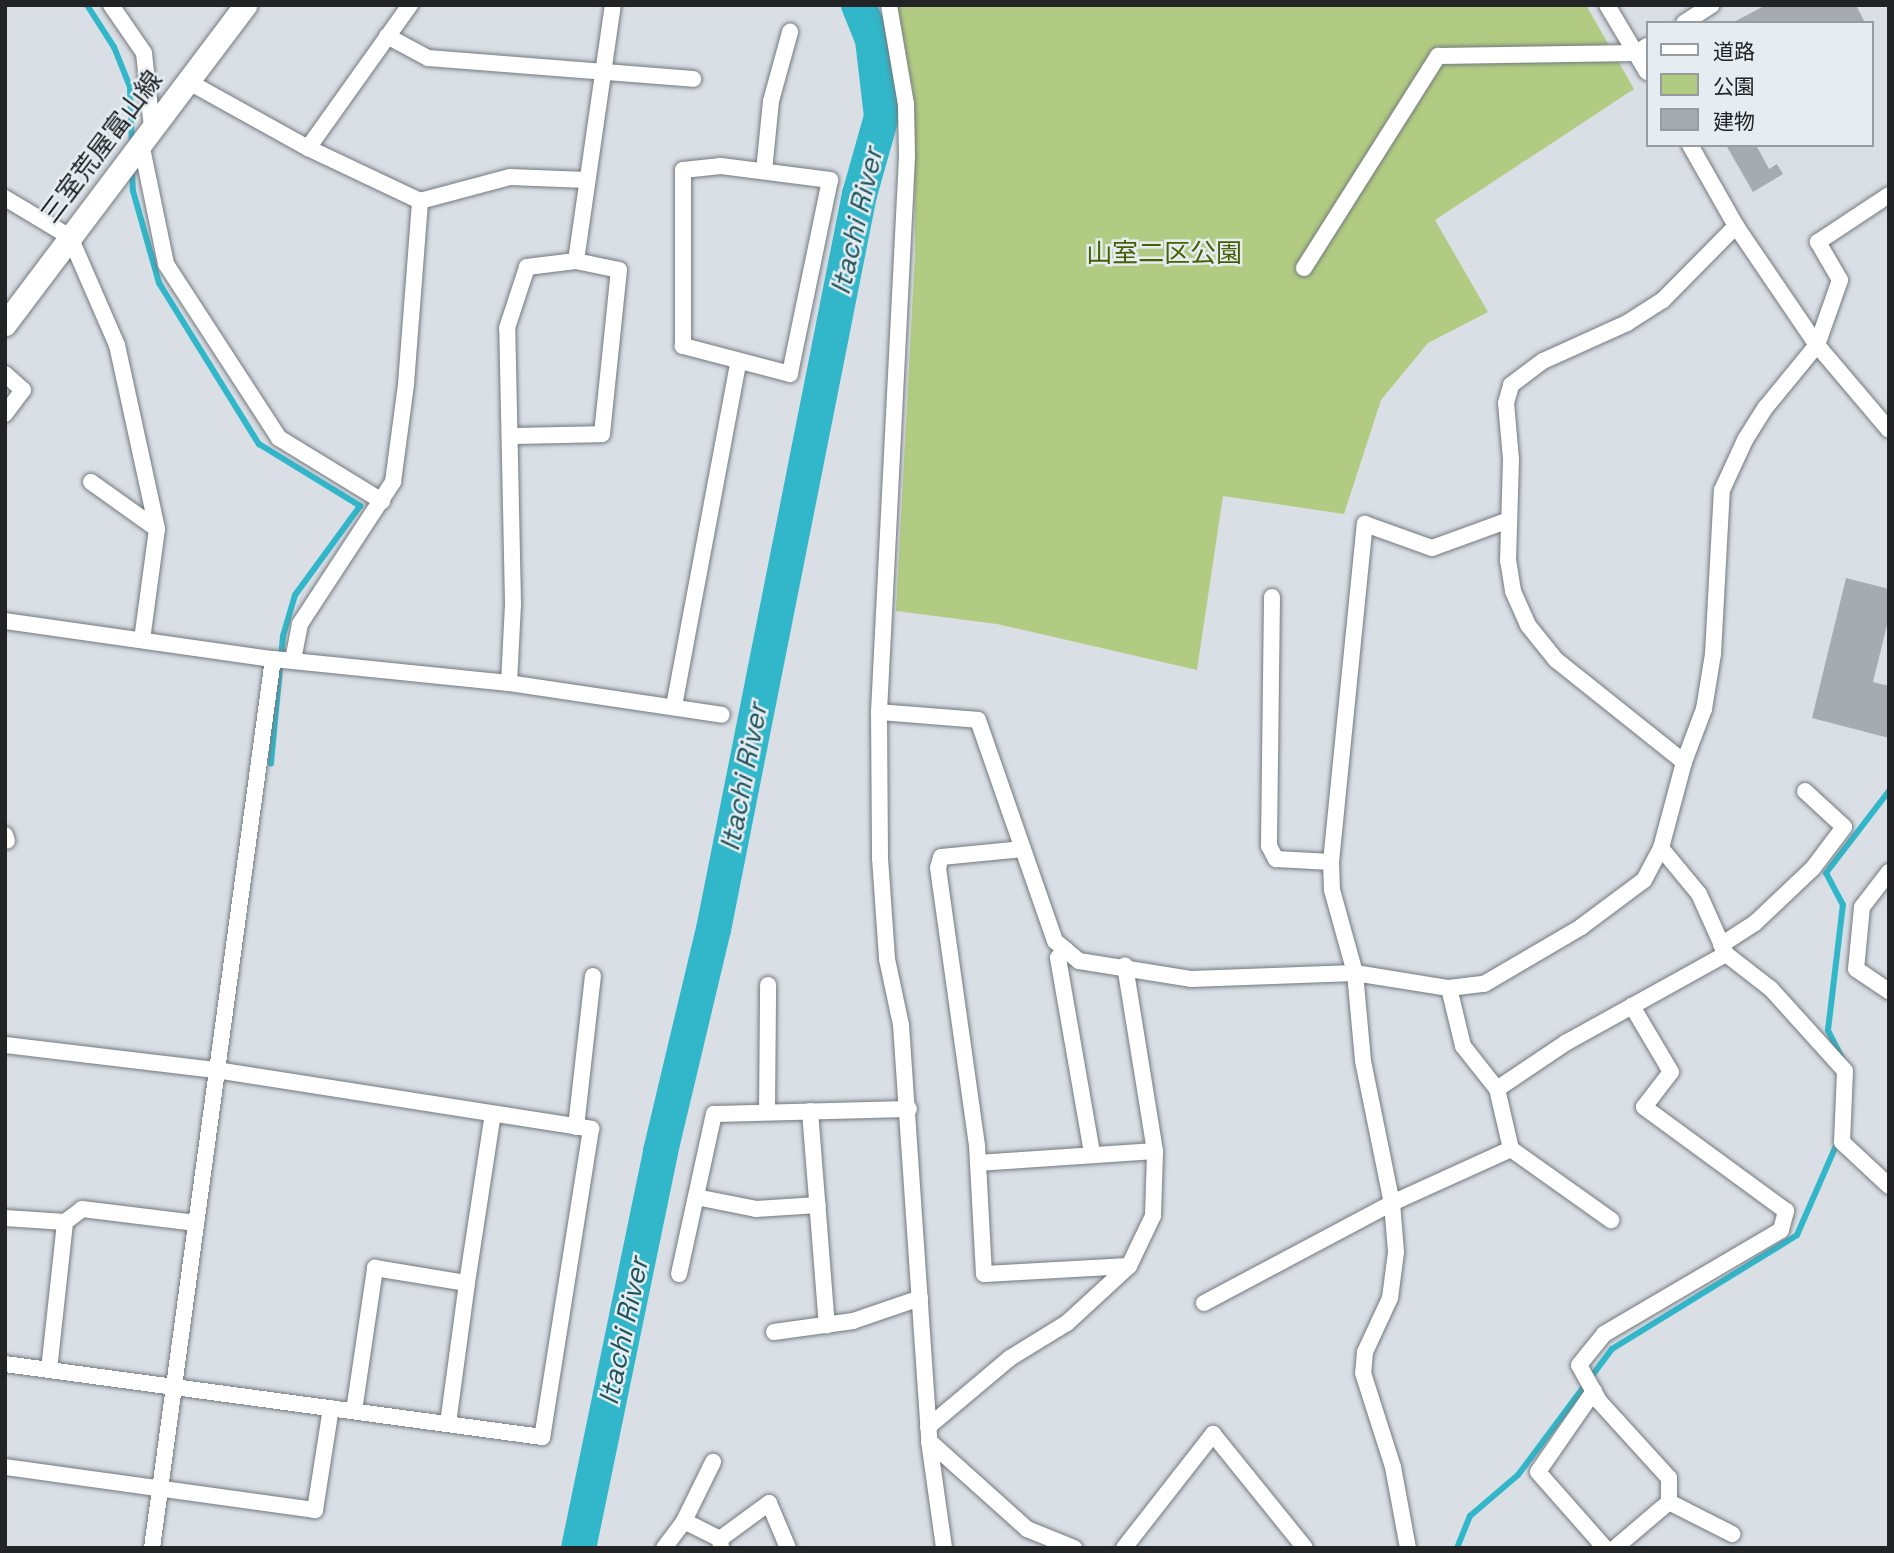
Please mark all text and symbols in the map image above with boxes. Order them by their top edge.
legend [1646,21,1873,147]
text: 道路 [1713,38,1755,65]
street label: 三室荒屋富山線 [35,65,169,229]
text: 公園 [1713,73,1755,100]
text: 建物 [1713,108,1755,135]
water label: Itachi River [823,144,889,298]
park label: 山室二区公園 [1086,238,1242,270]
water label: Itachi River [712,700,774,854]
water label: Itachi River [591,1254,655,1408]

